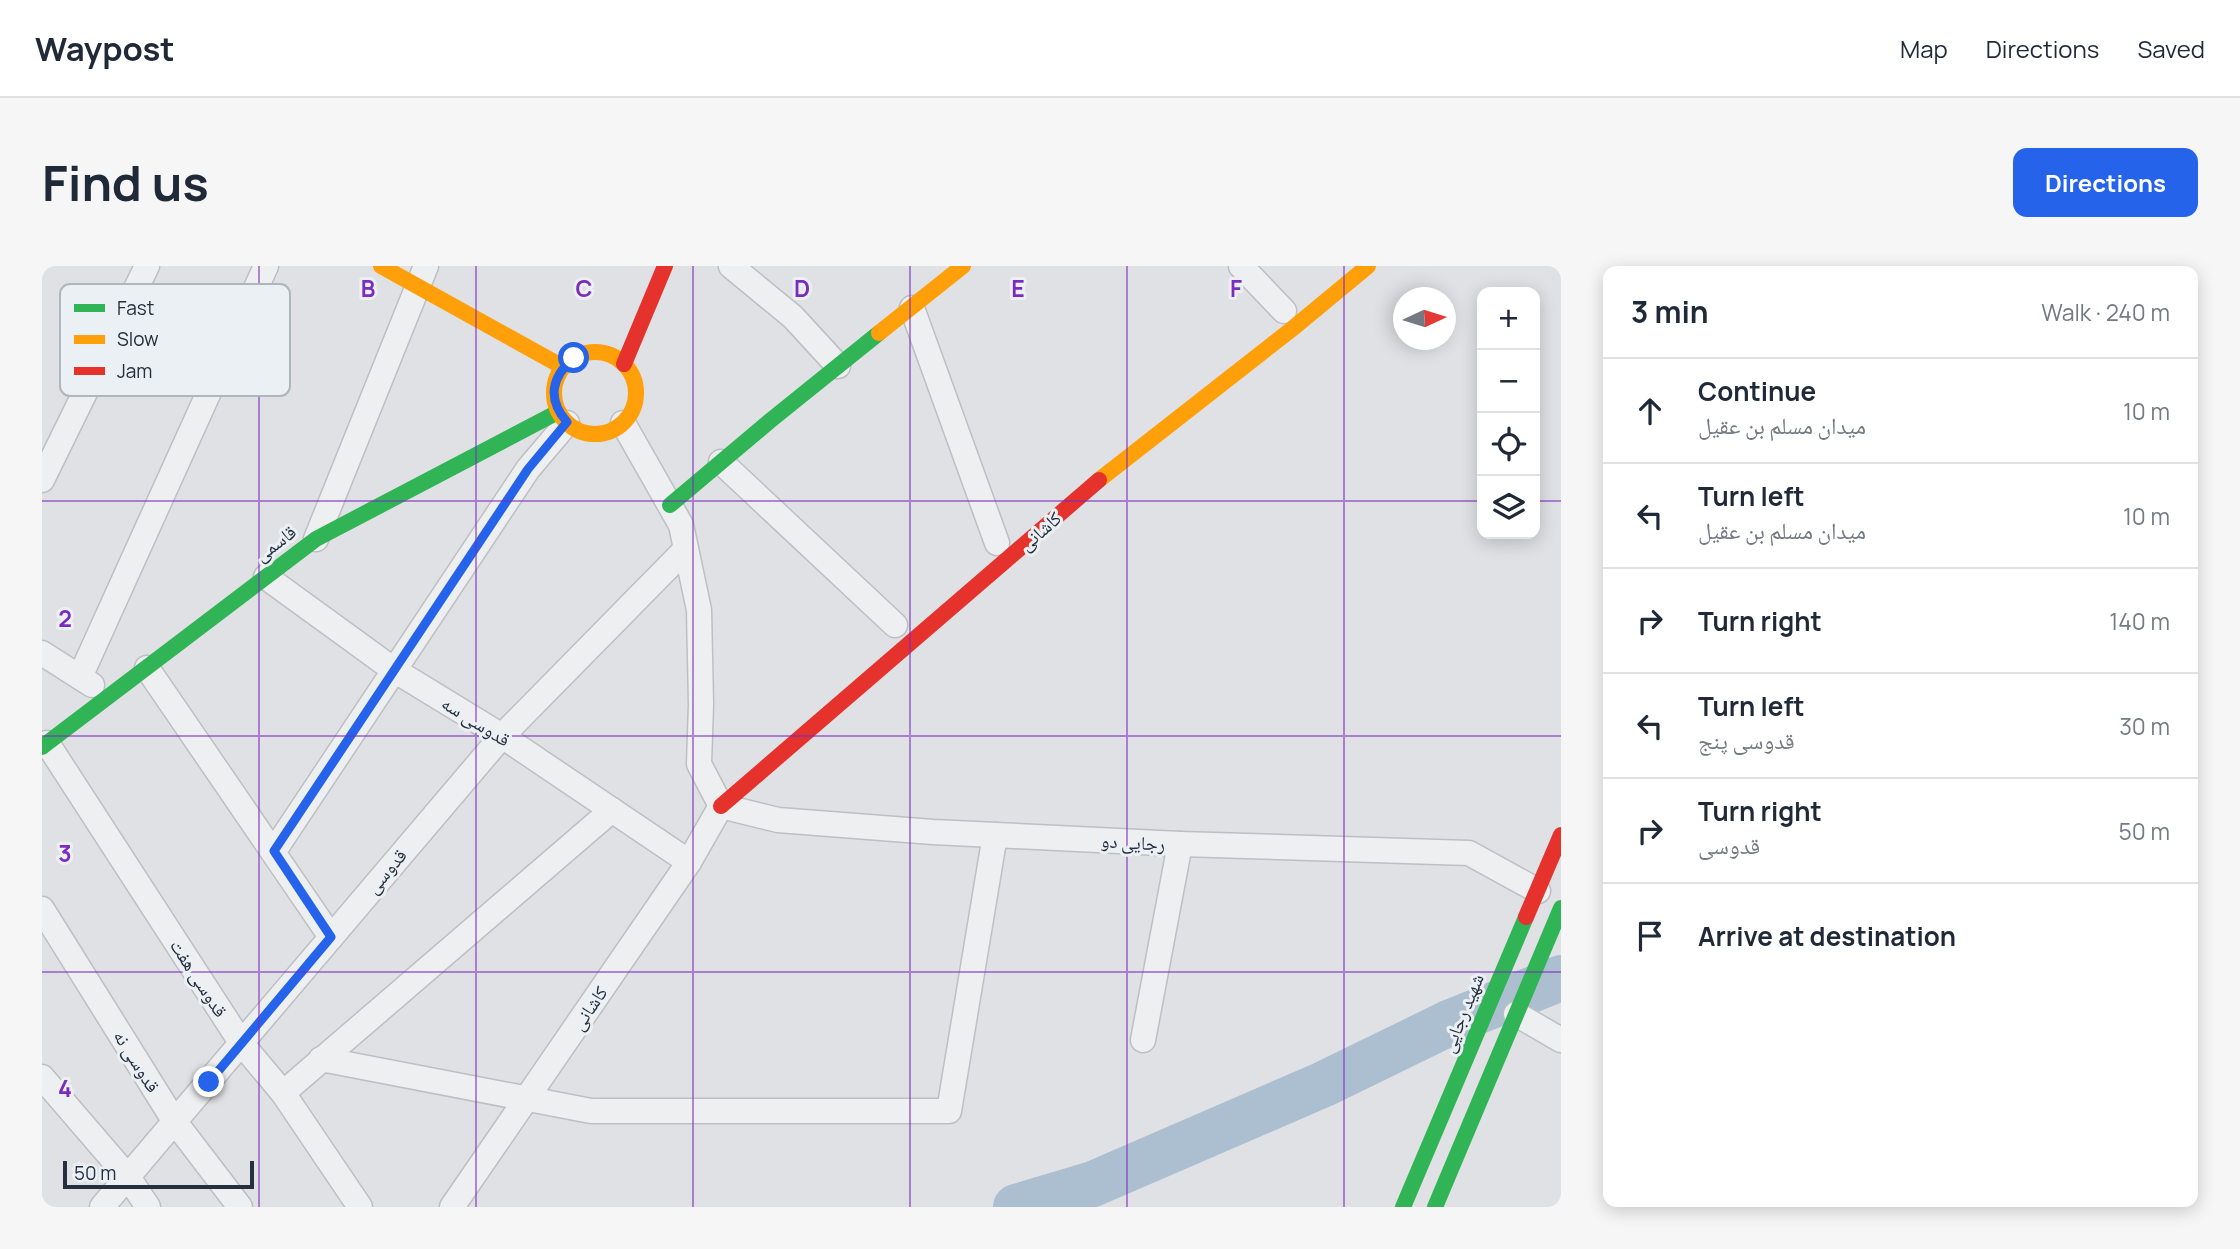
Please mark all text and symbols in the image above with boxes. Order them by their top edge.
text: Waypost [35,26,175,71]
text: Map [1900,32,1948,65]
text: Directions [1986,32,2099,65]
text: Saved [2137,32,2205,65]
button: Directions [2013,148,2198,217]
text: Find us [42,149,209,216]
text: B [361,272,375,304]
text: C [576,272,593,304]
text: D [794,272,810,304]
text: E [1011,272,1025,304]
text: F [1230,272,1242,304]
legend [60,284,290,396]
north arrow [1393,287,1456,350]
map controls [1477,287,1540,539]
button: + [1477,287,1540,350]
text: 3 min [1631,291,1709,332]
text: Fast [117,295,154,321]
text: Walk · 240 m [2041,296,2170,328]
text: Slow [117,326,159,352]
route start [558,342,589,373]
button: − [1477,350,1540,413]
text: Jam [117,358,152,384]
text: Continue [1698,373,1816,409]
icon: ahead [1631,392,1669,430]
text: 10 m [2123,395,2170,427]
text: میدان مسلم بن عقیل [1698,409,1866,441]
button: locate [1477,413,1540,476]
button: layers [1477,476,1540,539]
text: Turn left [1698,478,1805,514]
icon: left [1631,497,1669,535]
text: 10 m [2123,500,2170,532]
street label: کاشانی [1013,505,1067,557]
text: میدان مسلم بن عقیل [1698,514,1866,546]
street label: قاسمی [249,519,301,567]
text: 2 [58,602,72,634]
icon: right [1631,602,1669,640]
text: Turn right [1698,603,1822,639]
text: 140 m [2109,605,2170,637]
text: Turn left [1698,688,1805,724]
street label: قدوسی سه [437,690,515,752]
icon: left [1631,707,1669,745]
text: 30 m [2119,710,2170,742]
text: قدوسی پنج [1698,724,1795,756]
text: Turn right [1698,793,1822,829]
icon: right [1631,812,1669,850]
text: 50 m [2119,815,2170,847]
street label: رجایی دو [1100,827,1166,857]
text: قدوسی [1698,829,1760,861]
text: 3 [58,837,72,869]
street label: قدوسی [360,843,413,899]
icon: arrive [1631,917,1669,955]
text: Arrive at destination [1698,918,1956,954]
street label: قدوسی هفت [164,934,234,1022]
street label: شهید رجایی [1434,970,1490,1056]
street label: کاشانی [565,981,613,1035]
street label: قدوسی نه [108,1025,166,1097]
route end [193,1066,224,1097]
text: 4 [58,1072,72,1104]
scale bar [63,1158,254,1190]
text: 50 m [74,1160,116,1186]

